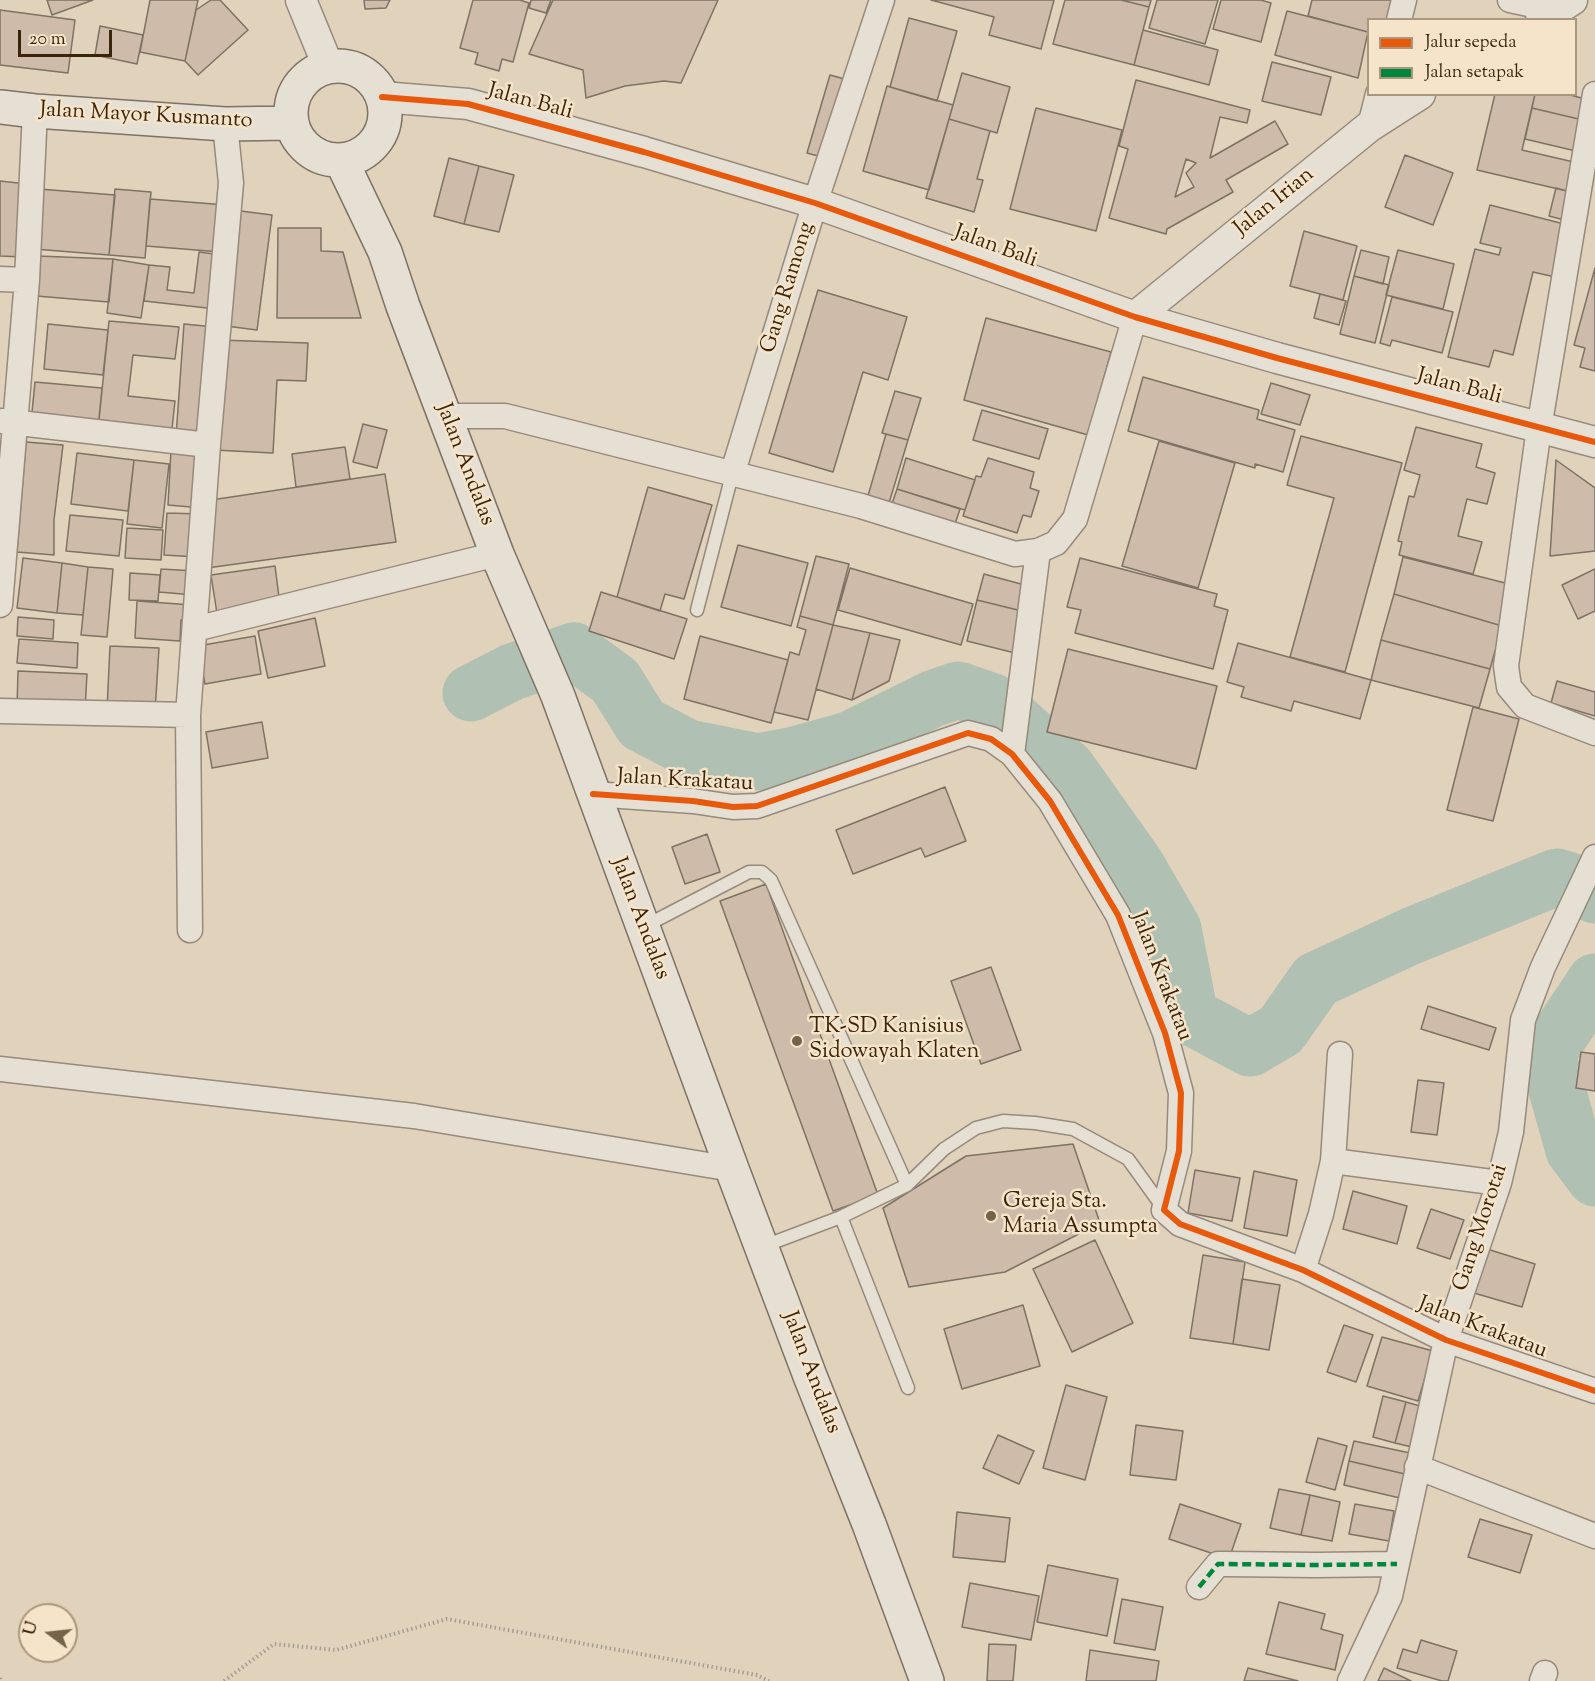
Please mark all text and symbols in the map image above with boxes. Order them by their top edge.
scale bar [21,18,116,56]
legend [1367,18,1577,96]
text: 20 m [29,27,66,53]
text: Jalur sepeda [1425,30,1516,56]
text: Jalan setapak [1425,60,1524,86]
street label: Jalan Bali [485,79,575,127]
street label: Jalan Mayor Kusmanto [39,98,253,136]
street label: Jalan Irian [1230,163,1320,243]
street label: Gang Ramong [757,219,821,357]
street label: Jalan Bali [950,221,1040,275]
street label: Jalan Bali [1414,364,1504,412]
street label: Jalan Andalas [429,400,499,530]
street label: Jalan Krakatau [616,765,754,799]
street label: Jalan Andalas [604,854,674,984]
street label: Jalan Krakatau [1123,909,1197,1045]
place label: TK-SD Kanisius Sidowayah Klaten [809,1015,980,1066]
marker: TK-SD Kanisius Sidowayah Klaten [790,1034,804,1048]
street label: Gang Morotai [1449,1161,1515,1295]
place label: Gereja Sta. Maria Assumpta [1003,1190,1158,1242]
marker: Gereja Sta. Maria Assumpta [984,1209,998,1223]
street label: Jalan Krakatau [1414,1292,1550,1366]
street label: Jalan Andalas [775,1308,845,1438]
north arrow [18,1603,78,1663]
text: U [19,1619,45,1638]

